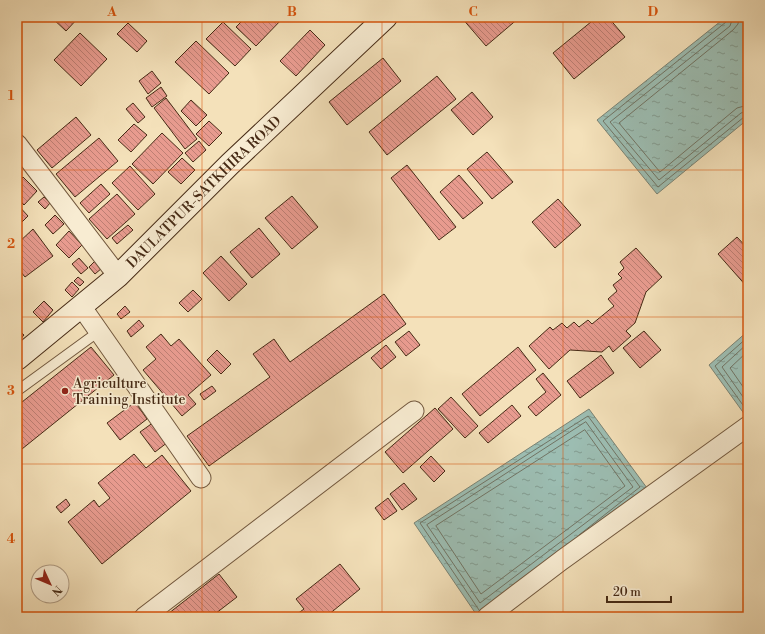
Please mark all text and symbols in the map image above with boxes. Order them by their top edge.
text: A [106,4,117,20]
text: B [287,4,297,20]
text: C [468,4,478,20]
text: D [648,4,658,20]
text: 1 [8,88,15,104]
street label: DAULATPUR-SATKHIRA ROAD [123,112,286,272]
text: 2 [7,236,15,252]
place label: Agriculture Training Institute [72,375,186,409]
text: 3 [7,383,15,399]
marker: Agriculture Training Institute [60,386,70,396]
text: 4 [7,531,16,547]
north arrow [30,564,70,604]
scale bar [607,578,671,604]
text: N [48,582,65,598]
text: 20 m [613,585,641,600]

